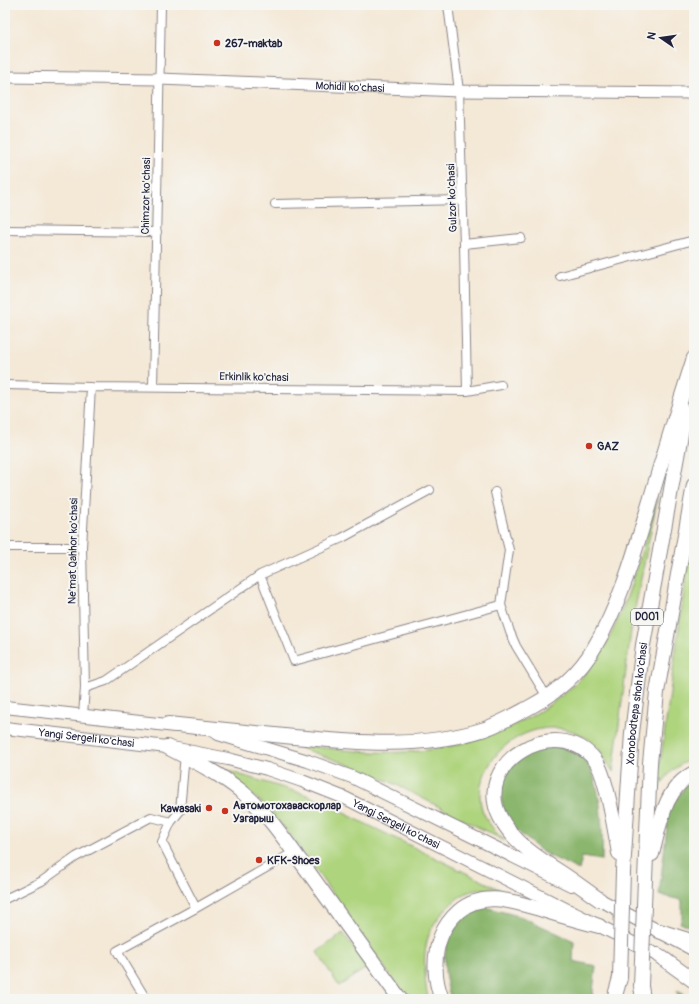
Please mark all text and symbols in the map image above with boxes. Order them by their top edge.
north arrow [641,18,681,58]
text: N [645,30,659,41]
place label: 267-maktab [225,37,283,50]
marker: 267-maktab [212,38,222,48]
street label: Mohidil ko'chasi [315,79,385,95]
street label: Chimzor ko'chasi [139,157,153,235]
street label: Gulzor ko'chasi [444,163,460,233]
street label: Erkinlik ko'chasi [219,370,289,384]
place label: GAZ [597,440,619,453]
marker: GAZ [584,441,594,451]
street label: Ne'mat Qahhor ko'chasi [66,498,80,604]
road number: D001 [631,609,663,625]
street label: Xonobodtepa shoh ko'chasi [623,641,650,765]
street label: Yangi Sergeli ko'chasi [37,725,135,750]
street label: Yangi Sergeli ko'chasi [349,796,442,851]
place label: Автомотохаваскорлар Узгарыш [233,799,341,825]
place label: Kawasaki [160,802,201,815]
marker: Kawasaki [204,803,214,813]
marker: Автомотохаваскорлар Узгарыш [220,806,230,816]
place label: KFK-Shoes [267,854,319,867]
marker: KFK-Shoes [254,855,264,865]

